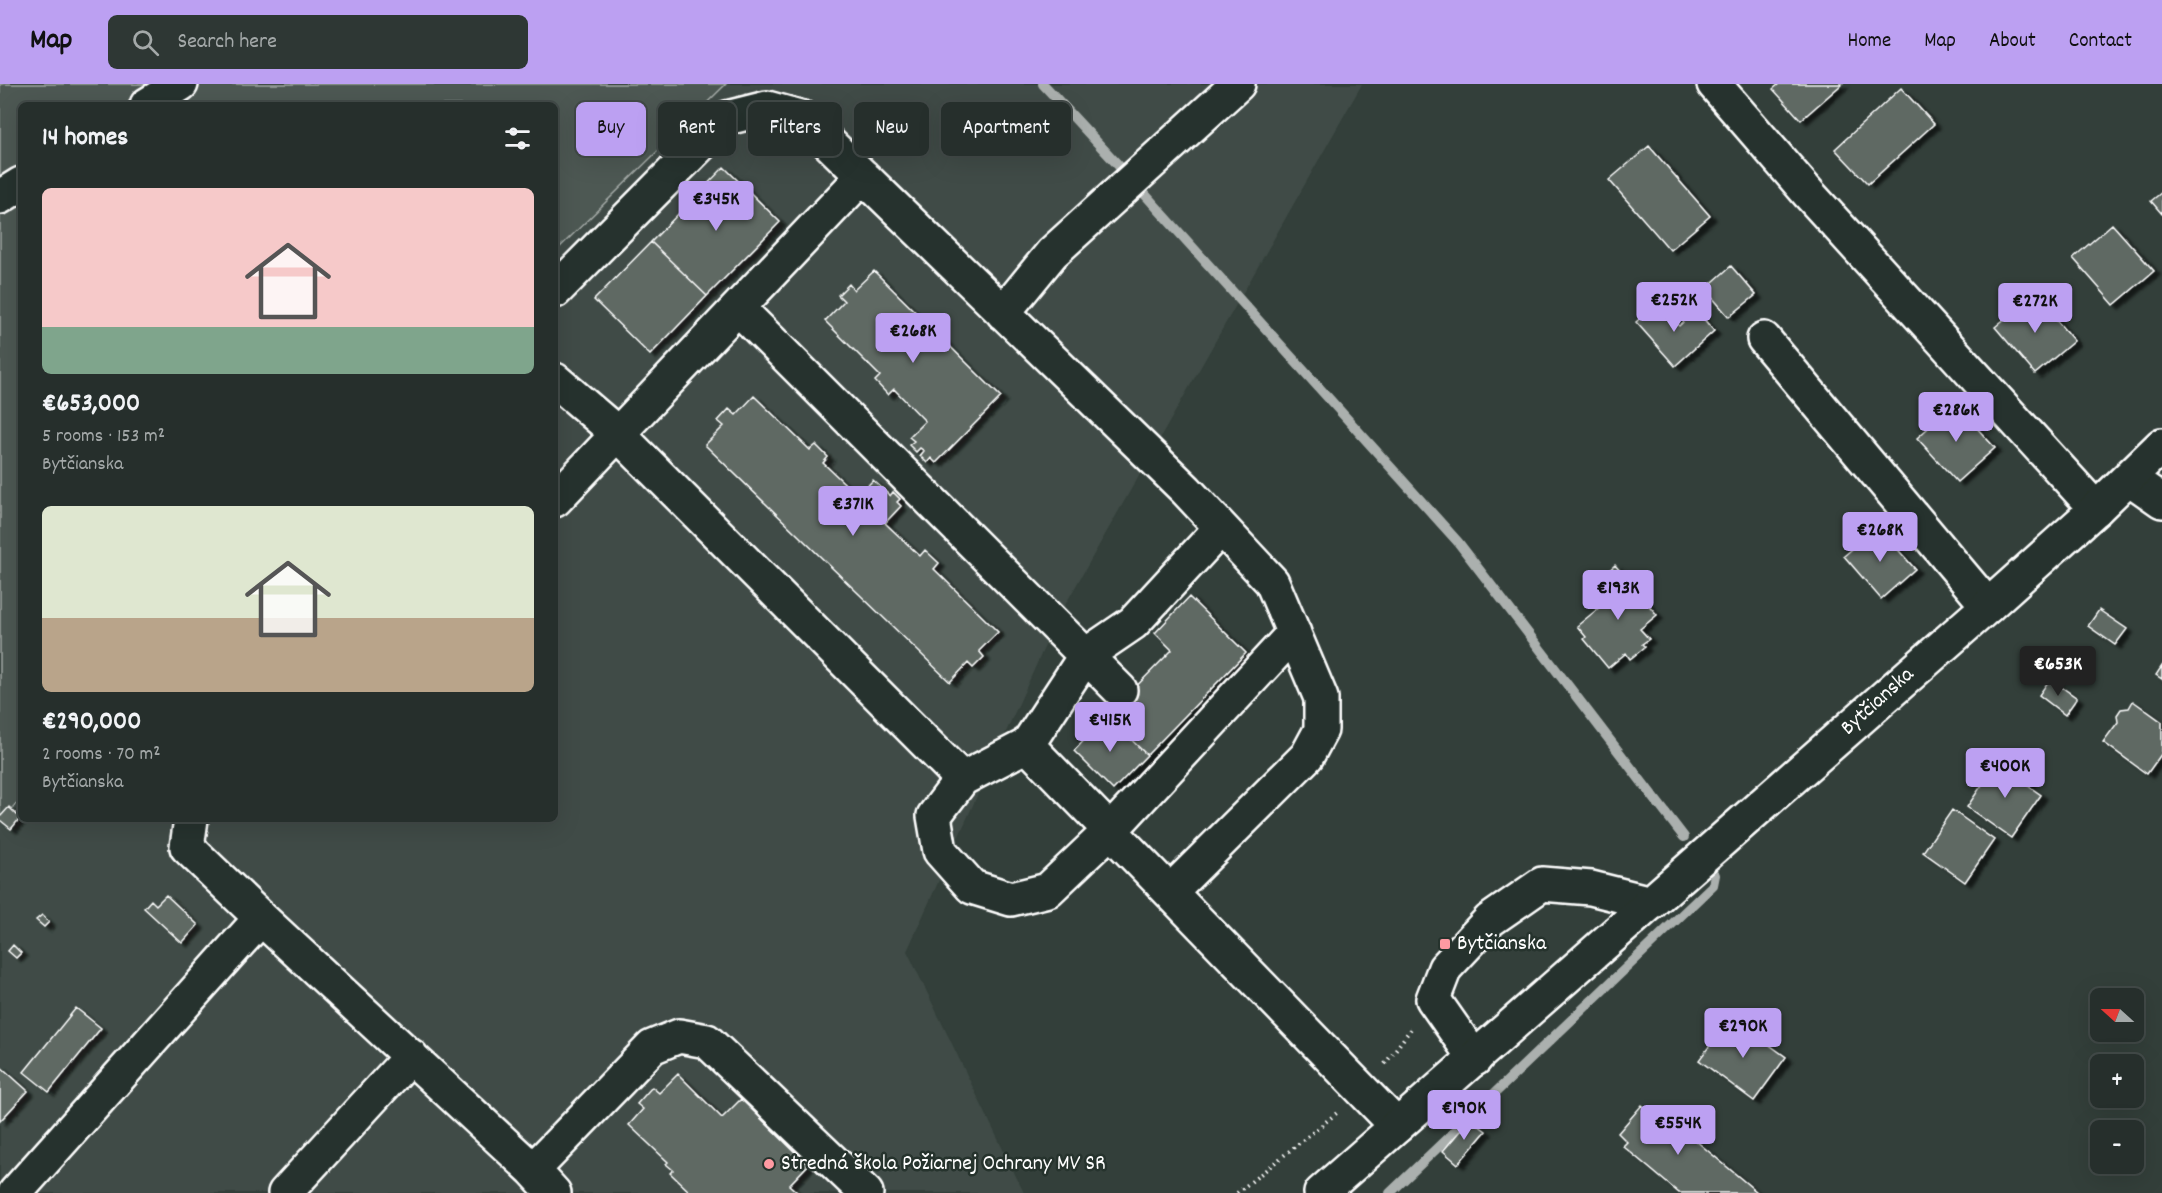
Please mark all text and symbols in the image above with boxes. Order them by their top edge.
search box [108,15,528,69]
text: Map [30,22,72,62]
icon: search [129,26,162,59]
text: Search here [177,27,277,58]
text: Home [1847,27,1891,57]
text: Map [1924,27,1956,57]
text: About [1989,27,2036,57]
text: Contact [2069,27,2132,57]
chip: Buy [576,102,646,156]
chip: Rent [658,102,736,156]
chip: Filters [748,102,842,156]
chip: New [854,102,929,156]
chip: Apartment [941,102,1071,156]
text: 14 homes [42,120,128,157]
icon: filters [501,122,534,155]
pin: €345K [674,181,758,232]
text: €345K [693,186,739,214]
icon: home [234,227,342,335]
pin: €252K [1632,282,1716,333]
pin: €272K [1993,283,2077,334]
text: €252K [1650,287,1698,315]
text: €272K [2012,288,2058,316]
pin: €268K [871,313,955,364]
text: €268K [890,318,936,346]
text: €653,000 [42,386,140,423]
pin: €286K [1914,392,1998,443]
text: €286K [1933,397,1979,425]
text: 5 rooms · 153 m² [42,423,165,451]
text: Bytčianska [42,451,123,479]
pin: €371K [811,486,895,537]
text: €371K [832,491,874,519]
pin: €268K [1838,512,1922,563]
text: €268K [1857,517,1903,545]
icon: home [234,545,342,653]
pin: €193K [1576,570,1660,621]
text: €193K [1597,575,1639,603]
pin: €653K [2016,646,2100,697]
text: €653K [2034,651,2082,679]
street label: Bytčianska [1834,660,1922,743]
pin: €415K [1068,702,1152,753]
text: €290,000 [42,704,141,741]
text: €415K [1089,707,1131,735]
text: 2 rooms · 70 m² [42,741,161,769]
pin: €400K [1963,748,2047,799]
text: €400K [1980,753,2030,781]
text: Bytčianska [42,769,123,797]
place label: Bytčianska [1457,929,1547,960]
marker: Bytčianska [1438,937,1452,951]
north arrow [2090,988,2144,1042]
map controls [2090,988,2144,1174]
pin: €290K [1701,1008,1785,1059]
text: €290K [1718,1013,1768,1041]
button: + [2090,1054,2144,1108]
pin: €190K [1422,1090,1506,1141]
text: €190K [1442,1095,1486,1123]
pin: €554K [1636,1105,1720,1156]
text: €554K [1654,1110,1702,1138]
button: − [2090,1120,2144,1174]
place label: Stredná škola Požiarnej Ochrany MV SR [781,1149,1106,1180]
marker: Stredná škola Požiarnej Ochrany MV SR [762,1157,776,1171]

